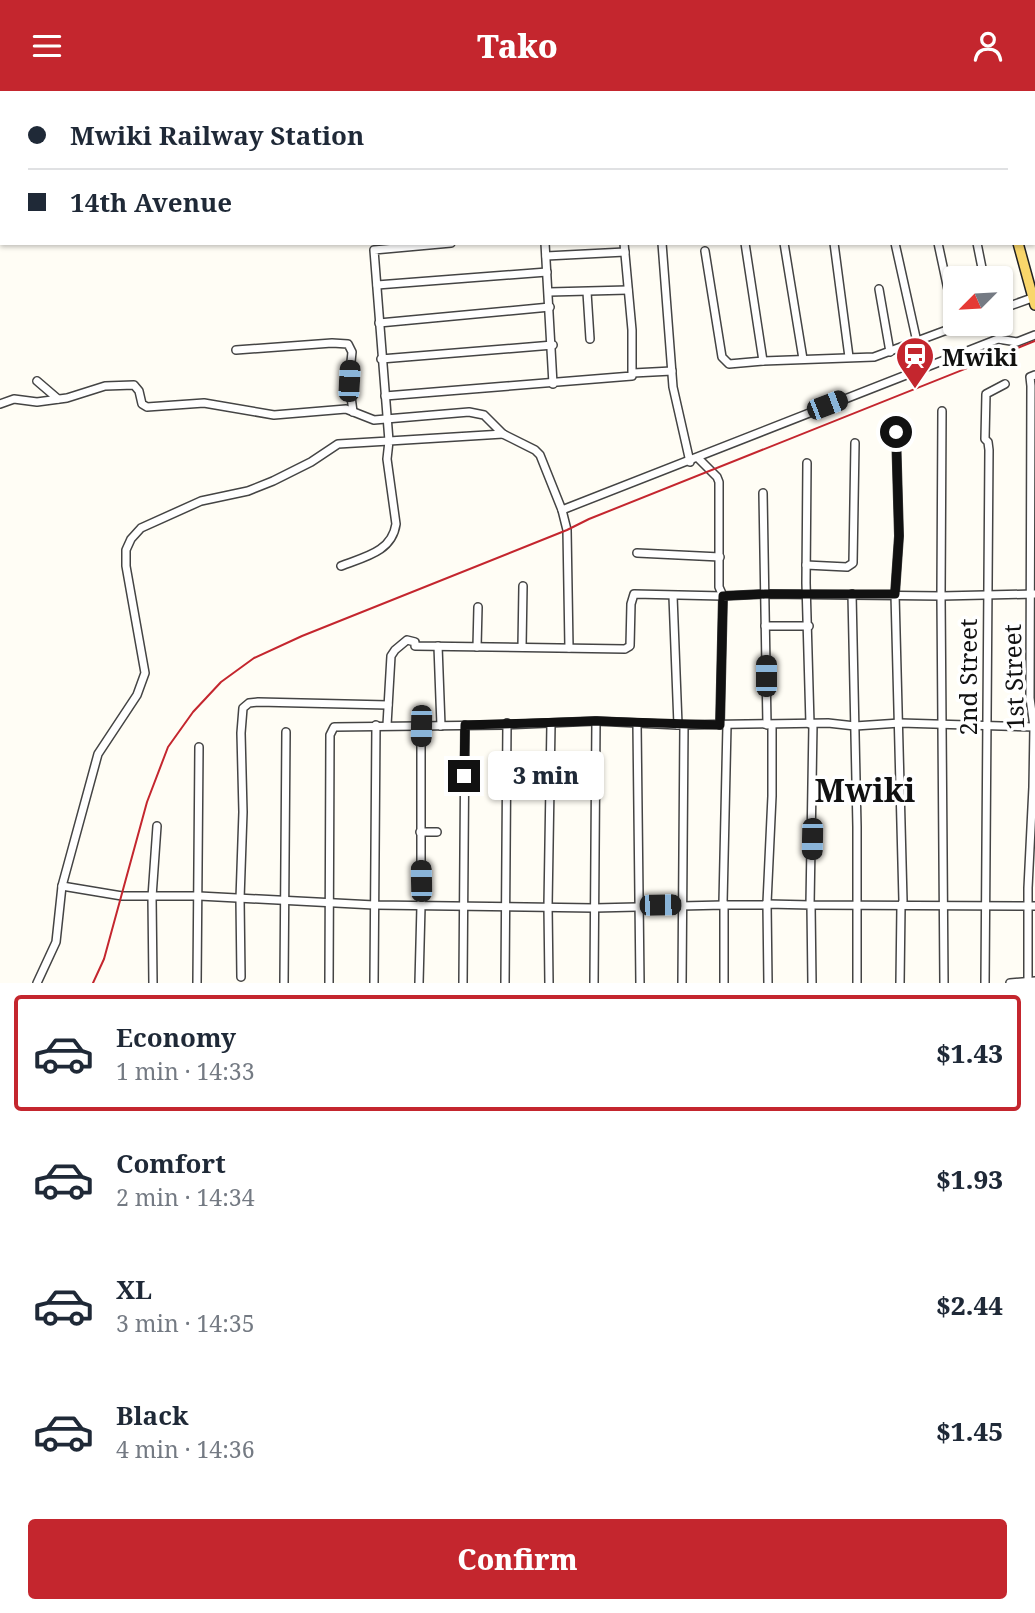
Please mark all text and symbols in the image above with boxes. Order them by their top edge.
text: Tako [477,24,558,67]
icon: menu [28,27,66,65]
icon: person [969,27,1007,65]
text: Mwiki Railway Station [70,117,364,153]
text: 14th Avenue [70,184,232,220]
north arrow [943,266,1013,336]
map controls [943,266,1013,336]
station icon: Mwiki [894,335,936,390]
place label: Mwiki [942,340,1018,373]
car [338,359,361,403]
car [804,388,851,422]
route start [880,416,912,448]
street label: 2nd Street [951,619,984,735]
street label: 1st Street [995,624,1031,730]
car [756,655,777,697]
car [411,705,432,747]
callout: 3 min [489,751,604,801]
text: 3 min [513,759,579,791]
route end [448,760,480,792]
district label: Mwiki [815,768,915,811]
car [802,818,823,860]
car [411,860,432,902]
car [639,894,682,916]
text: Economy [116,1019,236,1055]
icon: car [32,1022,95,1085]
text: $1.43 [936,1035,1003,1071]
text: 1 min · 14:33 [116,1055,254,1087]
text: Comfort [116,1145,226,1181]
icon: car [32,1148,95,1211]
text: $1.93 [936,1161,1003,1197]
text: 2 min · 14:34 [116,1181,254,1213]
text: XL [116,1271,152,1307]
icon: car [32,1274,95,1337]
text: $2.44 [936,1287,1003,1323]
text: 3 min · 14:35 [116,1307,254,1339]
text: Black [116,1397,189,1433]
icon: car [32,1400,95,1463]
text: $1.45 [936,1413,1003,1449]
text: 4 min · 14:36 [116,1433,254,1465]
button: Confirm [28,1519,1007,1599]

